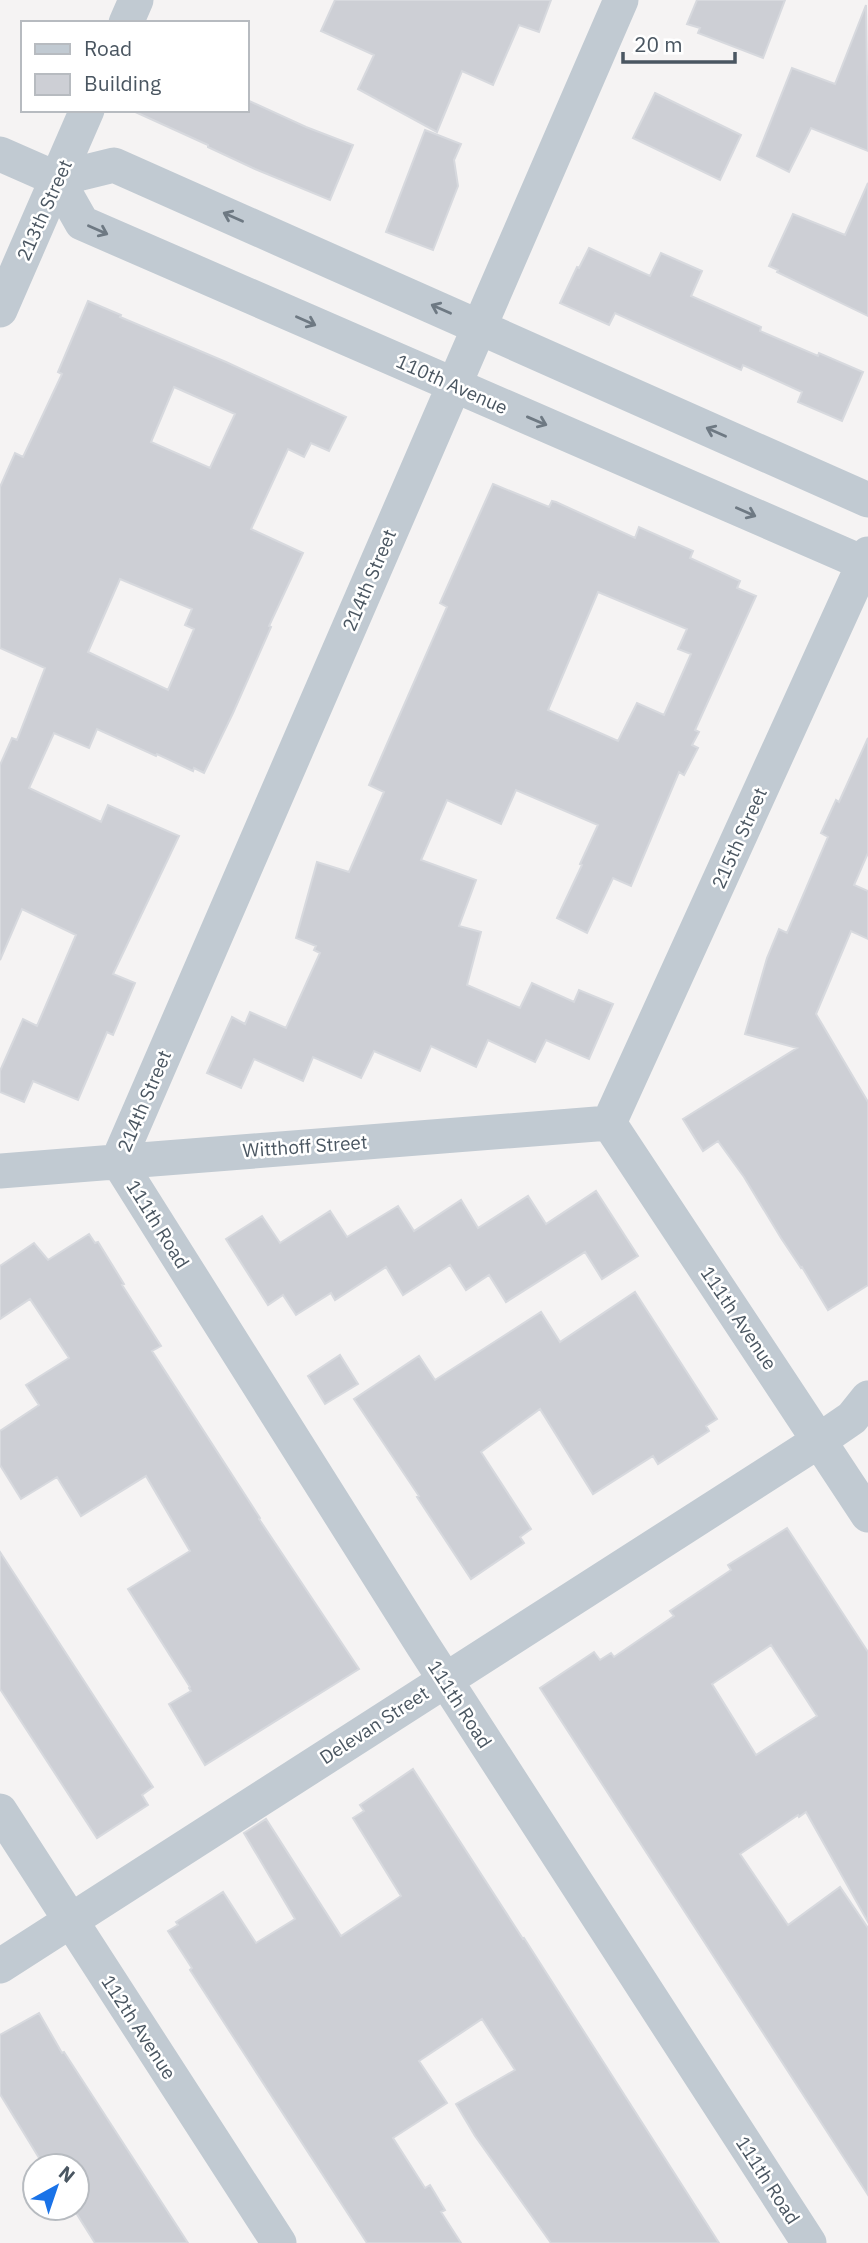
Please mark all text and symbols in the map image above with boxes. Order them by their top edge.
legend [21,21,248,112]
scale bar [623,21,735,65]
text: 20 m [634,30,683,58]
text: Road [84,34,132,62]
text: Building [84,69,161,97]
street label: 213th Street [11,156,77,264]
one-way arrow [223,210,245,223]
one-way arrow [87,224,108,237]
one-way arrow [431,302,453,315]
one-way arrow [295,315,317,328]
street label: 110th Avenue [392,349,512,419]
one-way arrow [526,415,548,428]
one-way arrow [706,425,727,438]
one-way arrow [735,506,756,519]
street label: 214th Street [337,525,401,635]
street label: 215th Street [706,784,772,892]
street label: 214th Street [112,1046,176,1156]
street label: Witthoff Street [242,1130,368,1162]
street label: 111th Road [121,1175,195,1273]
street label: 111th Avenue [696,1262,782,1374]
street label: 111th Road [423,1656,497,1752]
street label: Delevan Street [315,1681,433,1769]
street label: 112th Avenue [96,1970,182,2084]
street label: 111th Road [731,2132,805,2228]
north arrow [21,2152,91,2222]
text: N [54,2160,80,2188]

